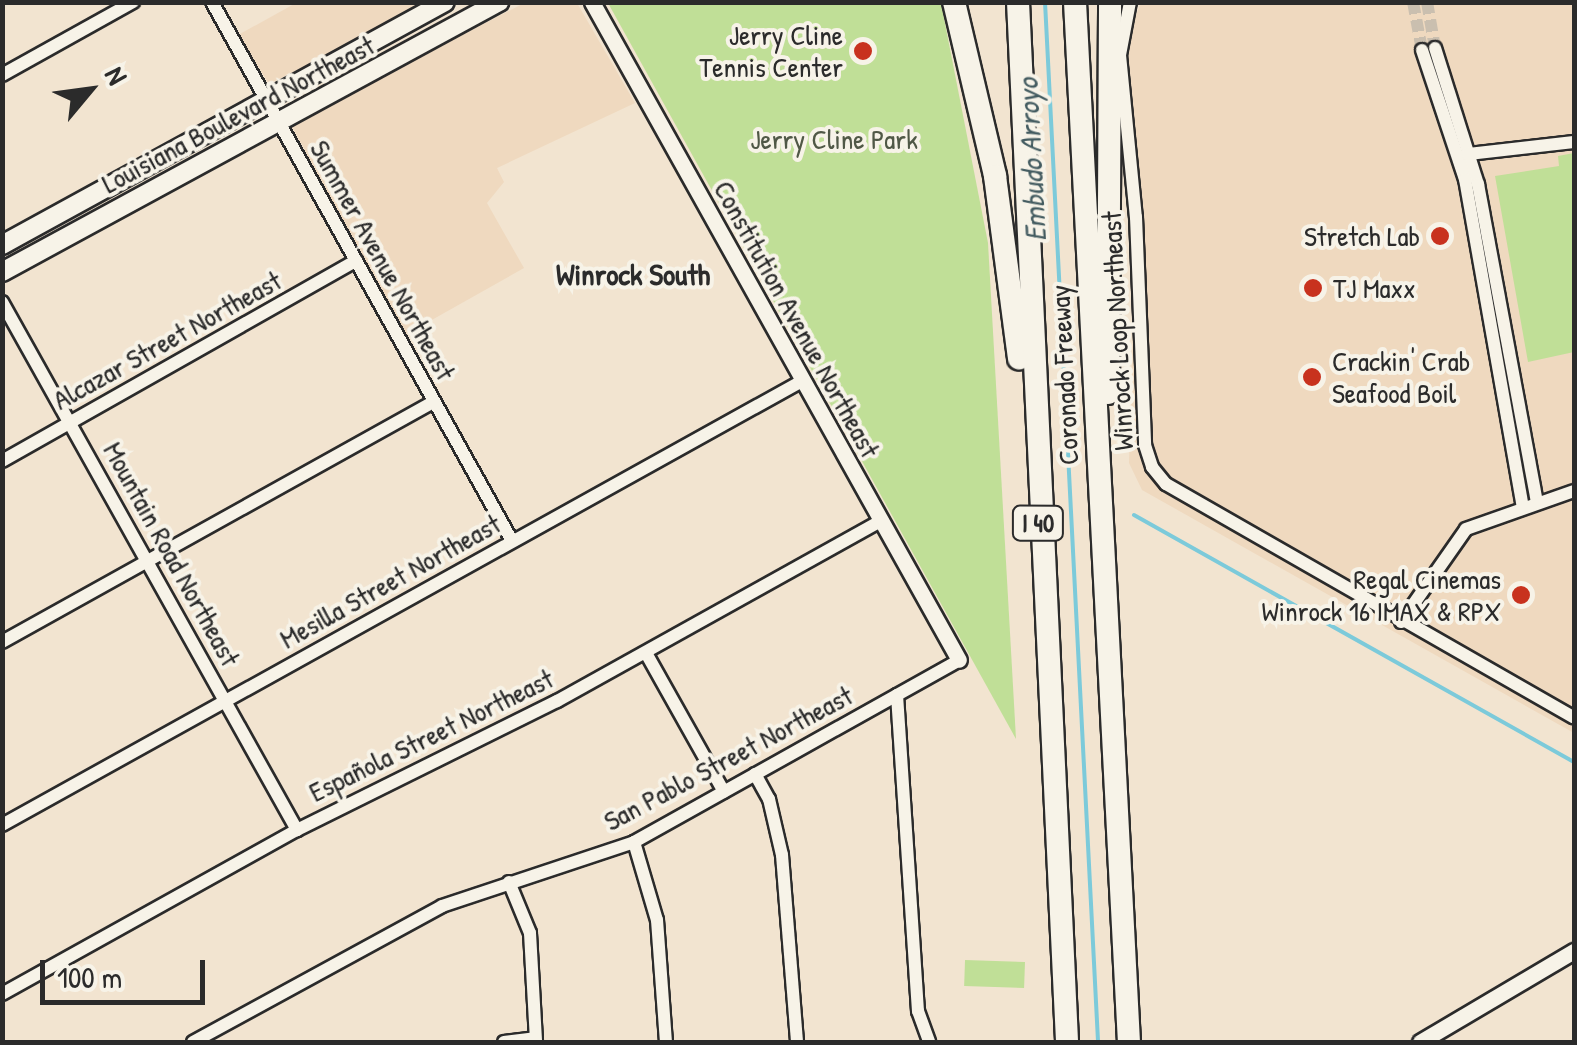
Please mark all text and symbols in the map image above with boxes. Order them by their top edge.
place label: Jerry Cline Tennis Center [699,18,843,84]
street label: Louisiana Boulevard Northeast [96,28,380,200]
north arrow [40,40,140,140]
marker: Jerry Cline Tennis Center [852,40,874,62]
water label: Embudo Arroyo [1009,78,1053,242]
park label: Jerry Cline Park [750,122,918,156]
street label: Summer Avenue Northeast [303,134,463,386]
street label: Constitution Avenue Northeast [707,175,887,463]
street label: Winrock Loop Northeast [1094,211,1140,451]
place label: Stretch Lab [1304,219,1420,253]
marker: Stretch Lab [1429,225,1451,247]
district label: Winrock South [556,256,710,292]
street label: Alcazar Street Northeast [47,263,287,417]
place label: TJ Maxx [1333,271,1416,305]
marker: TJ Maxx [1302,277,1324,299]
street label: Coronado Freeway [1043,284,1085,466]
place label: Crackin' Crab Seafood Boil [1332,344,1470,410]
marker: Crackin' Crab Seafood Boil [1301,366,1323,388]
street label: Mountain Road Northeast [96,436,248,672]
road number: I 40 [1010,503,1066,543]
street label: Mesilla Street Northeast [274,506,506,656]
place label: Regal Cinemas Winrock 16 IMAX & RPX [1262,562,1501,628]
marker: Regal Cinemas Winrock 16 IMAX & RPX [1510,584,1532,606]
street label: Española Street Northeast [303,661,559,809]
street label: San Pablo Street Northeast [598,678,858,838]
scale bar [45,940,210,1002]
text: 100 m [57,957,122,997]

